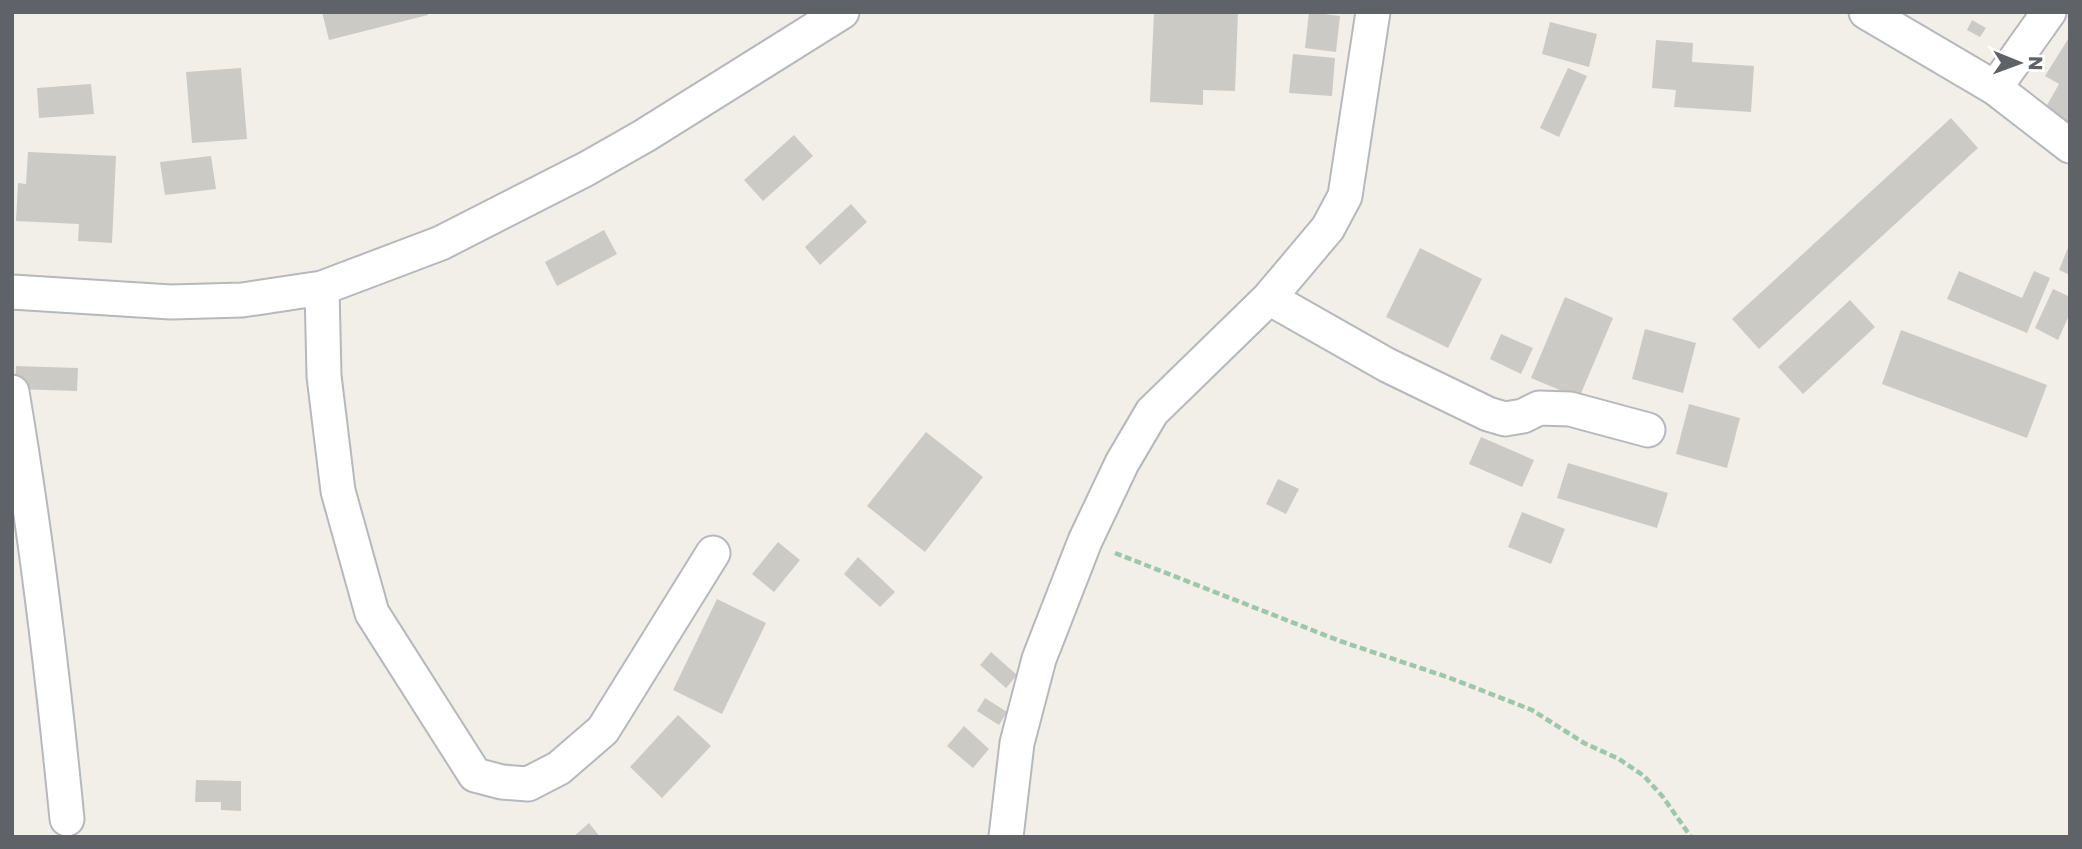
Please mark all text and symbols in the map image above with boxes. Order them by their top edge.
north arrow [1984,28,2054,98]
text: N [2022,56,2049,71]

